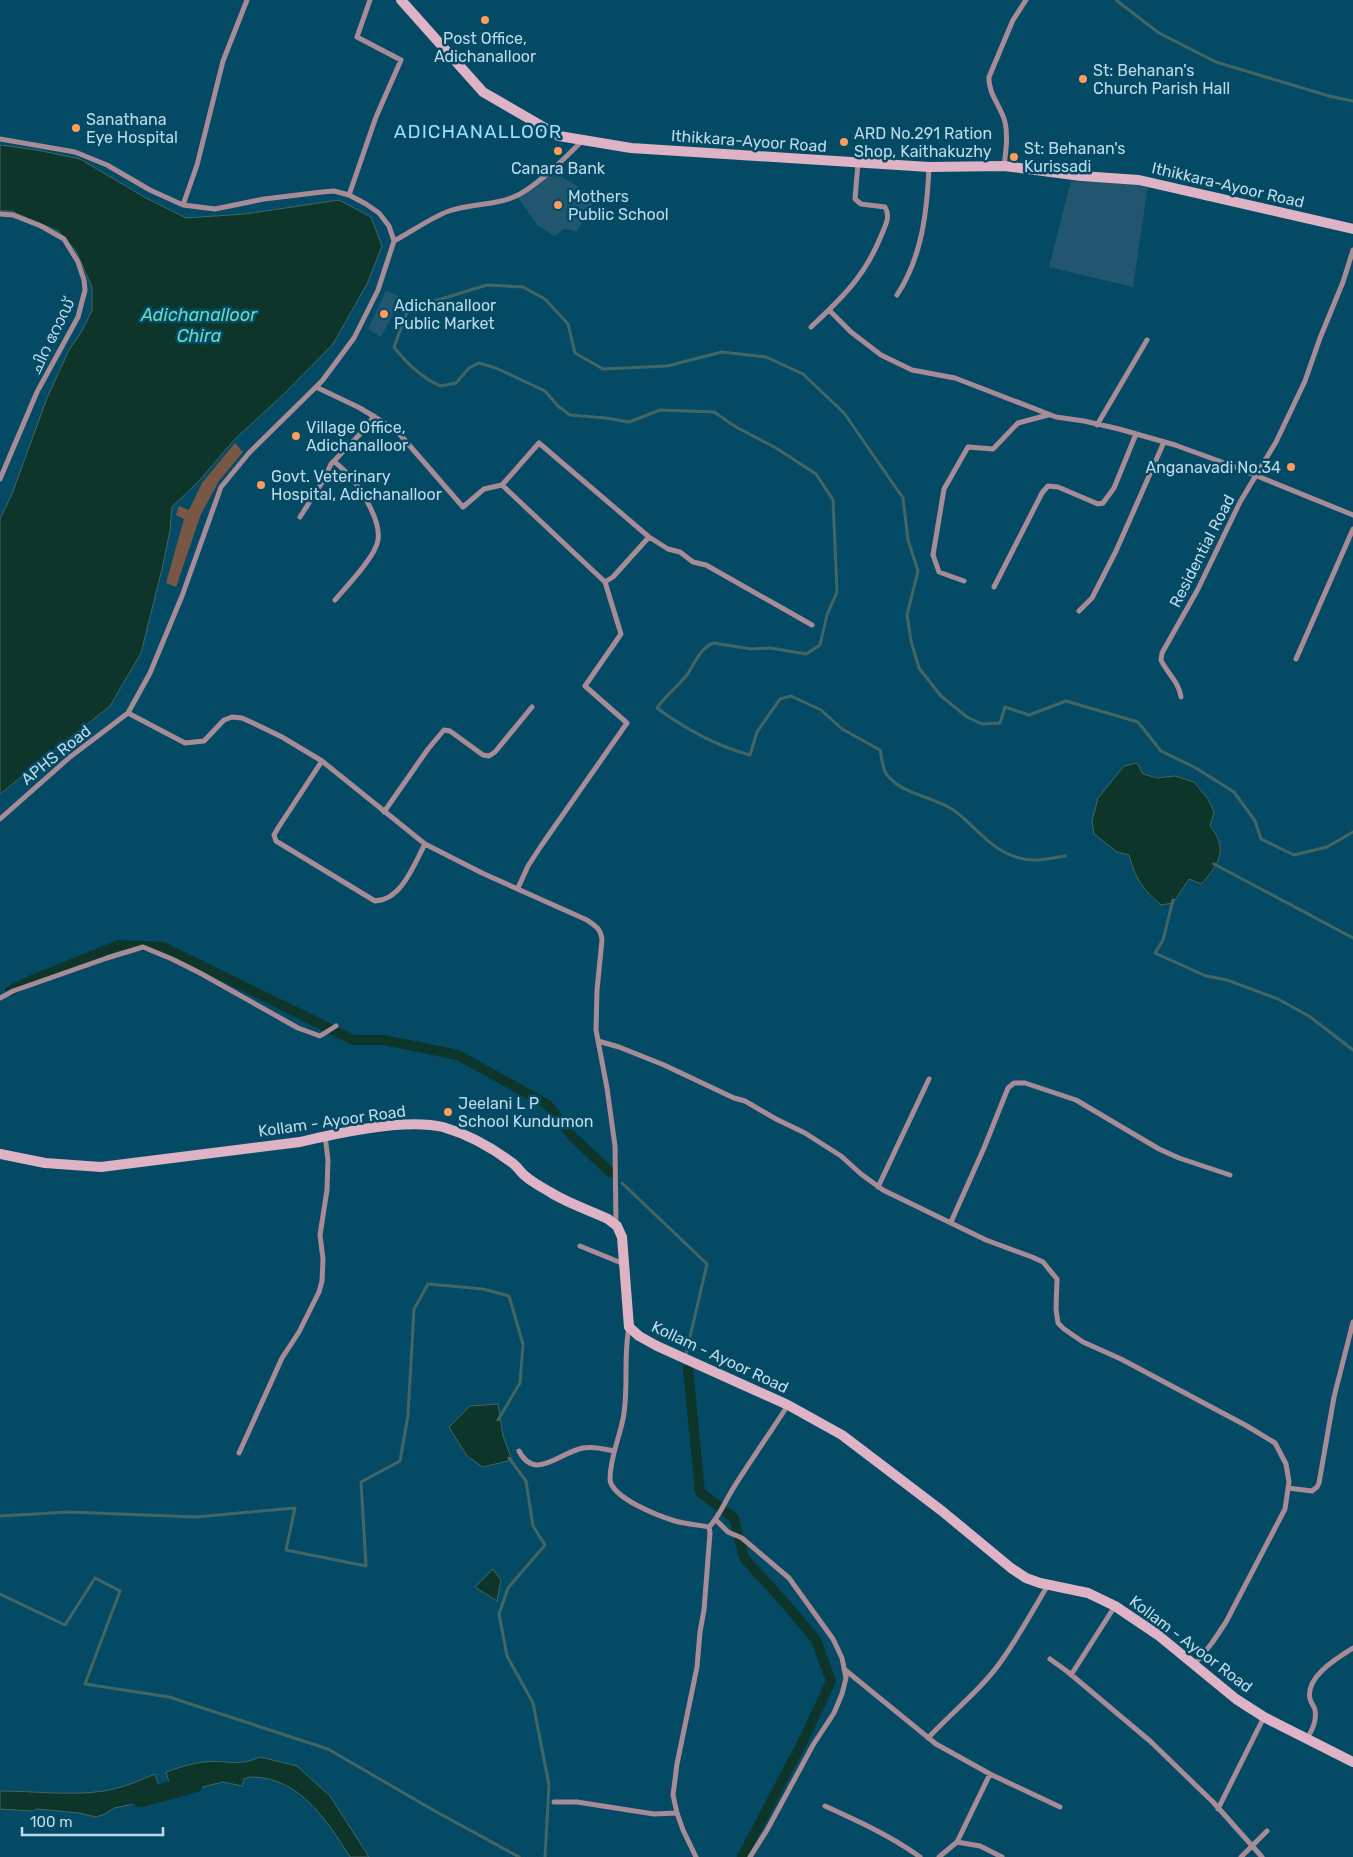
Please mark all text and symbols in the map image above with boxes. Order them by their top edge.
marker: Post Office, Adichanalloor [479,14,491,26]
place label: Post Office, Adichanalloor [434,29,536,66]
place label: St: Behanan's Church Parish Hall [1093,61,1230,98]
marker: St: Behanan's Church Parish Hall [1077,73,1089,85]
place label: Sanathana Eye Hospital [86,110,178,147]
district label: ADICHANALLOOR [394,120,562,143]
marker: Sanathana Eye Hospital [70,122,82,134]
place label: ARD No.291 Ration Shop, Kaithakuzhy [854,124,992,161]
street label: Ithikkara-Ayoor Road [670,126,828,156]
marker: ARD No.291 Ration Shop, Kaithakuzhy [838,136,850,148]
place label: St: Behanan's Kurissadi [1024,139,1126,176]
marker: Canara Bank [552,145,564,157]
marker: St: Behanan's Kurissadi [1008,151,1020,163]
street label: Ithikkara-Ayoor Road [1150,158,1306,212]
place label: Canara Bank [511,159,606,178]
place label: Mothers Public School [568,187,669,224]
marker: Mothers Public School [552,199,564,211]
street label: ചിറ റോഡ് [26,294,79,377]
place label: Adichanalloor Public Market [394,296,496,333]
water label: Adichanalloor Chira [140,304,258,347]
marker: Adichanalloor Public Market [378,308,390,320]
place label: Village Office, Adichanalloor [306,418,408,455]
marker: Village Office, Adichanalloor [290,430,302,442]
place label: Anganavadi No.34 [1145,458,1281,477]
marker: Anganavadi No.34 [1285,461,1297,473]
place label: Govt. Veterinary Hospital, Adichanalloor [271,467,442,504]
marker: Govt. Veterinary Hospital, Adichanalloor [255,479,267,491]
street label: Residential Road [1165,491,1239,611]
street label: APHS Road [17,721,95,789]
place label: Jeelani L P School Kundumon [458,1094,594,1131]
street label: Kollam - Ayoor Road [257,1101,407,1141]
marker: Jeelani L P School Kundumon [442,1106,454,1118]
street label: Kollam - Ayoor Road [648,1317,792,1397]
street label: Kollam - Ayoor Road [1126,1592,1256,1696]
scale bar [22,1804,164,1836]
text: 100 m [30,1813,72,1831]

